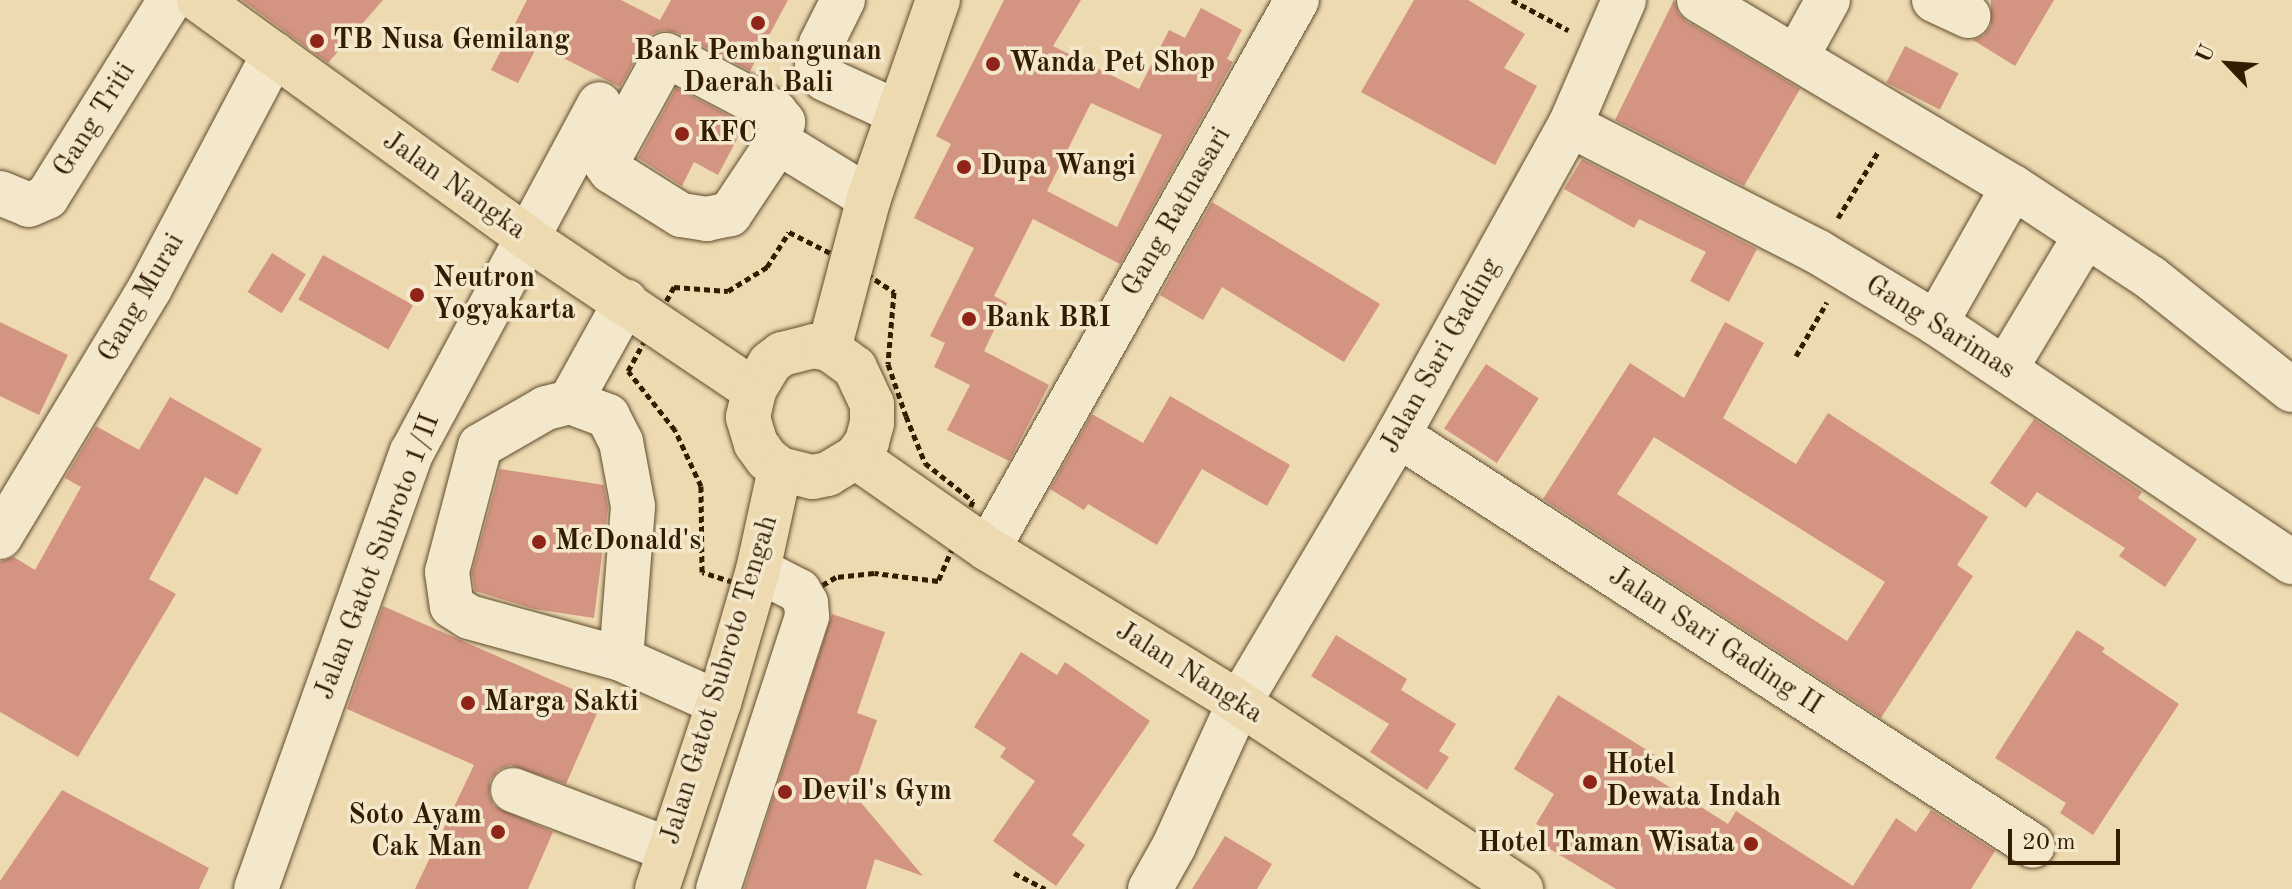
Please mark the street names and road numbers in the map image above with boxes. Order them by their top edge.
street label: Gang Triti [47,57,143,183]
street label: Gang Ratnasari [1115,121,1239,303]
street label: Jalan Nangka [376,124,532,248]
street label: Gang Murai [92,228,192,368]
street label: Jalan Sari Gading [1374,253,1508,459]
street label: Gang Sarimas [1859,269,2021,387]
street label: Jalan Gatot Subroto 1/II [308,410,448,704]
street label: Jalan Gatot Subroto Tengah [654,511,786,849]
street label: Jalan Sari Gading II [1602,559,1828,723]
street label: Jalan Nangka [1109,614,1269,732]

